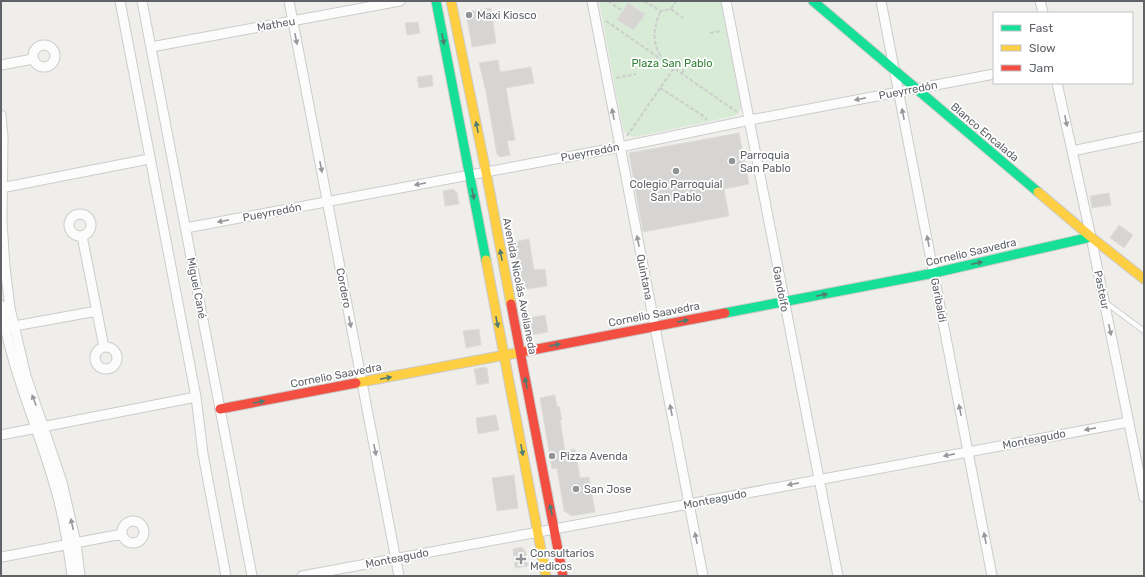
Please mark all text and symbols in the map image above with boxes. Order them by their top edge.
place label: Maxi Kiosco [477,9,537,22]
marker: Maxi Kiosco [464,10,474,20]
legend [993,12,1133,84]
street label: Matheu [256,15,296,34]
text: Fast [1029,21,1053,35]
one-way arrow [293,33,299,45]
one-way arrow [440,33,446,45]
text: Slow [1029,41,1056,55]
park label: Plaza San Pablo [631,57,713,70]
text: Jam [1029,61,1054,75]
street label: Pueyrredón [878,78,939,103]
one-way arrow [854,96,867,102]
street label: Blanco Encalada [948,100,1021,165]
one-way arrow [610,107,616,120]
one-way arrow [900,107,906,120]
one-way arrow [1063,115,1069,127]
one-way arrow [473,121,479,133]
street label: Pueyrredón [560,140,621,165]
place label: Parroquia San Pablo [740,149,791,175]
marker: Parroquia San Pablo [727,156,737,166]
one-way arrow [318,161,324,173]
marker: Colegio Parroquial San Pablo [671,166,681,176]
place label: Colegio Parroquial San Pablo [630,178,722,204]
one-way arrow [414,182,426,188]
one-way arrow [470,188,476,201]
street label: Pueyrredón [242,200,303,225]
street label: Avenida Nicolás Avellaneda [500,217,539,356]
one-way arrow [217,218,229,224]
one-way arrow [635,235,641,247]
one-way arrow [924,235,930,247]
street label: Cornelio Saavedra [925,236,1018,269]
one-way arrow [498,249,504,261]
street label: Quintana [634,253,655,301]
street label: Miguel Cané [184,256,209,320]
one-way arrow [971,260,983,266]
street label: Gandolfo [770,265,791,313]
street label: Cordero [333,267,354,309]
street label: Pasteur [1091,269,1112,312]
street label: Garibaldi [928,277,949,323]
one-way arrow [816,291,828,297]
street label: Cornelio Saavedra [607,299,701,330]
one-way arrow [348,316,354,328]
one-way arrow [495,316,501,328]
one-way arrow [677,318,689,324]
one-way arrow [1107,324,1113,337]
one-way arrow [549,342,561,348]
street label: Cornelio Saavedra [289,360,383,391]
one-way arrow [380,374,392,380]
one-way arrow [522,376,528,389]
one-way arrow [30,393,36,405]
one-way arrow [252,399,265,405]
one-way arrow [667,404,673,416]
one-way arrow [957,404,963,416]
one-way arrow [1084,426,1096,432]
street label: Monteagudo [1001,427,1067,452]
one-way arrow [372,444,378,456]
one-way arrow [519,444,525,456]
place label: Pizza Avenda [560,450,628,463]
marker: Pizza Avenda [547,451,557,461]
one-way arrow [943,452,955,458]
one-way arrow [787,481,800,487]
place label: San Jose [584,483,631,496]
marker: San Jose [571,484,581,494]
street label: Monteagudo [682,487,748,512]
one-way arrow [547,504,553,516]
one-way arrow [68,517,74,530]
one-way arrow [692,532,698,544]
one-way arrow [982,532,988,544]
street label: Monteagudo [364,546,430,571]
place label: Consultarios Medicos [530,547,595,573]
marker: Consultarios Medicos [515,553,527,565]

